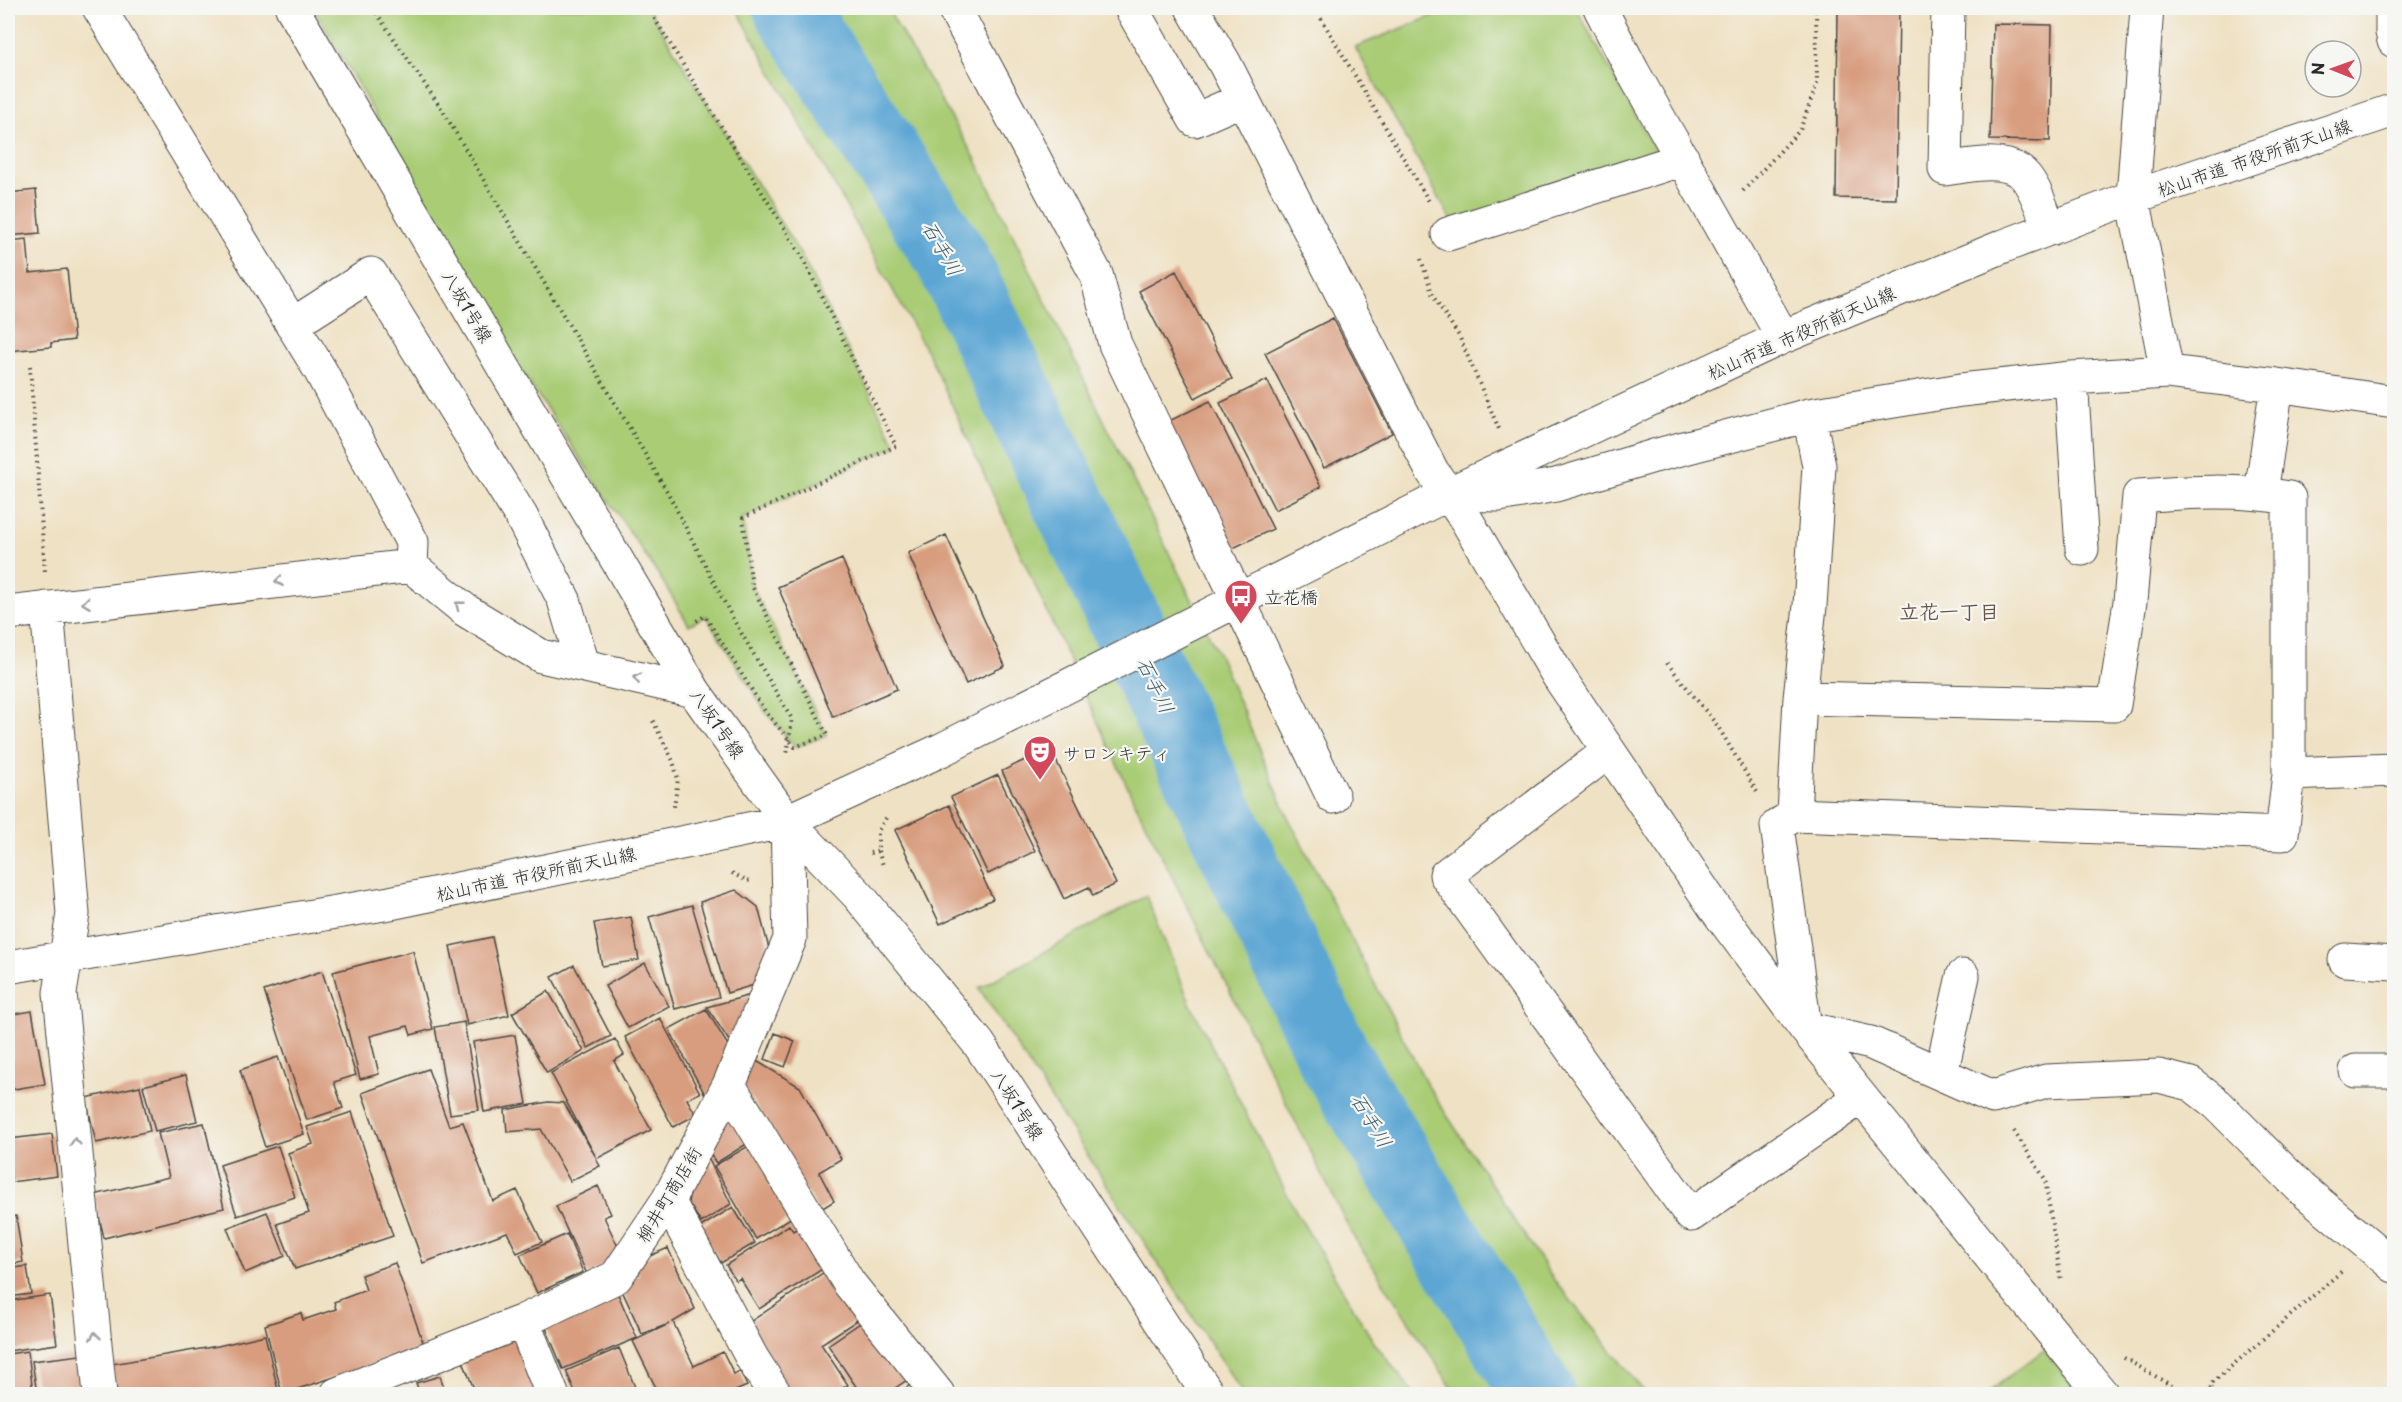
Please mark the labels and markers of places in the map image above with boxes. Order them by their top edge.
bus stop icon: 立花橋 [1223,578,1259,625]
place label: 立花橋 [1264,583,1318,610]
theatre icon: サロンキティ [1022,734,1058,781]
place label: サロンキティ [1063,739,1171,766]

